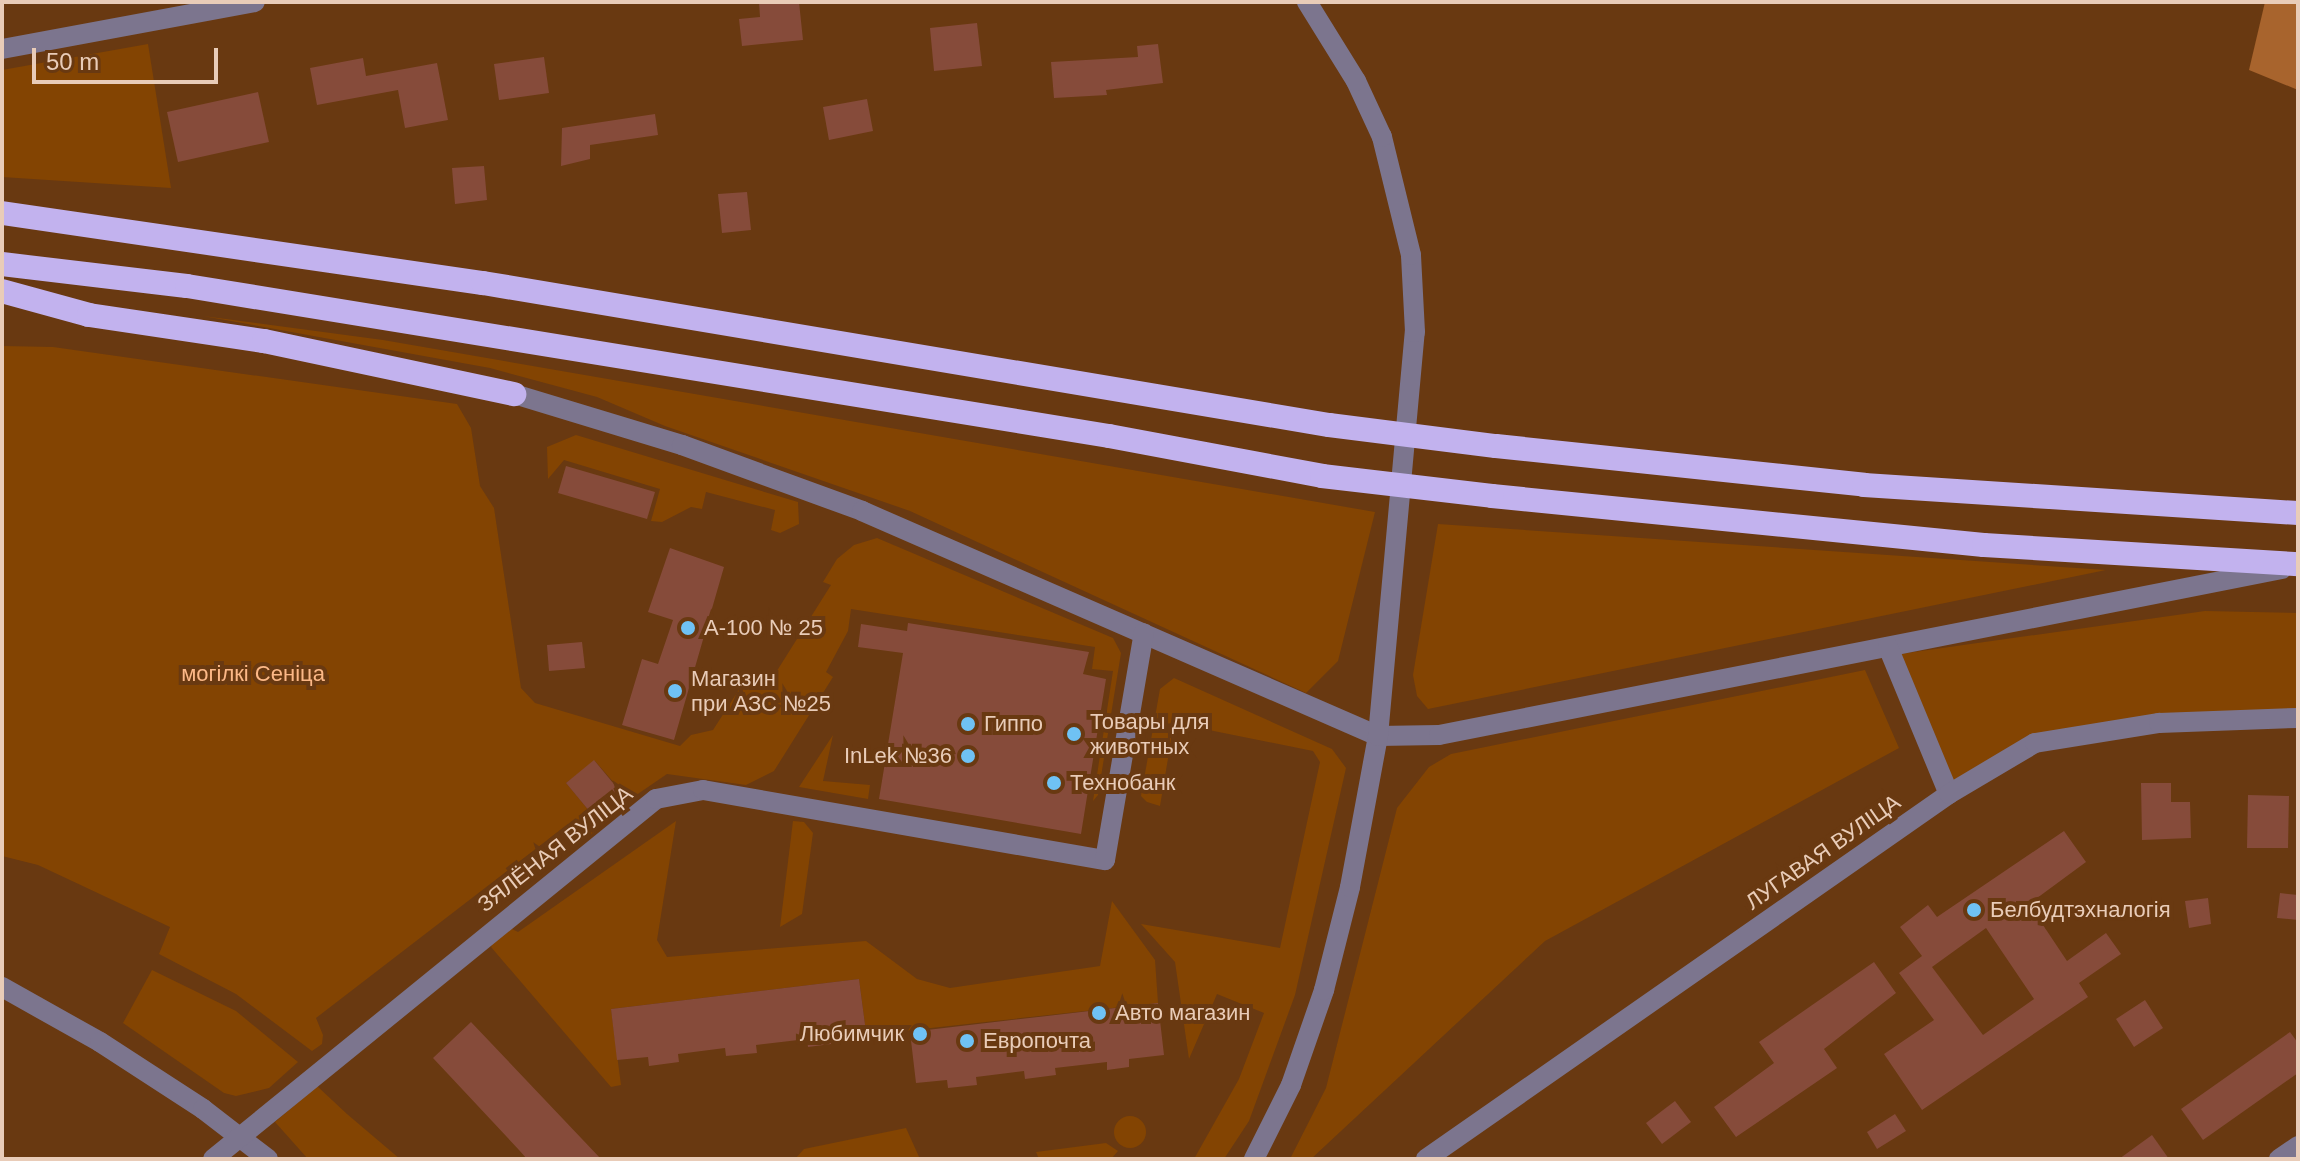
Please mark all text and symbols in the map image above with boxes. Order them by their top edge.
scale bar [36,32,222,82]
text: 50 m [46,48,99,75]
place label: А-100 № 25 [704,615,823,641]
marker: А-100 № 25 [679,619,697,637]
park label: могілкі Сеніца [181,661,325,687]
place label: Магазин при АЗС №25 [691,665,831,716]
marker: Магазин при АЗС №25 [666,682,684,700]
place label: Товары для животных [1090,708,1209,760]
place label: Гиппо [984,711,1043,737]
marker: Гиппо [959,715,977,733]
marker: Товары для животных [1065,725,1083,743]
place label: InLek №36 [844,743,952,769]
marker: InLek №36 [959,747,977,765]
place label: Технобанк [1070,770,1175,796]
marker: Технобанк [1045,774,1063,792]
street label: ЗЯЛЁНАЯ ВУЛІЦА [472,780,638,918]
street label: ЛУГАВАЯ ВУЛІЦА [1741,789,1905,915]
place label: Белбудтэхналогія [1990,897,2171,923]
marker: Белбудтэхналогія [1965,901,1983,919]
place label: Авто магазин [1115,1000,1250,1026]
marker: Авто магазин [1090,1004,1108,1022]
place label: Любимчик [800,1021,904,1047]
marker: Любимчик [911,1025,929,1043]
place label: Европочта [983,1028,1091,1054]
marker: Европочта [958,1032,976,1050]

